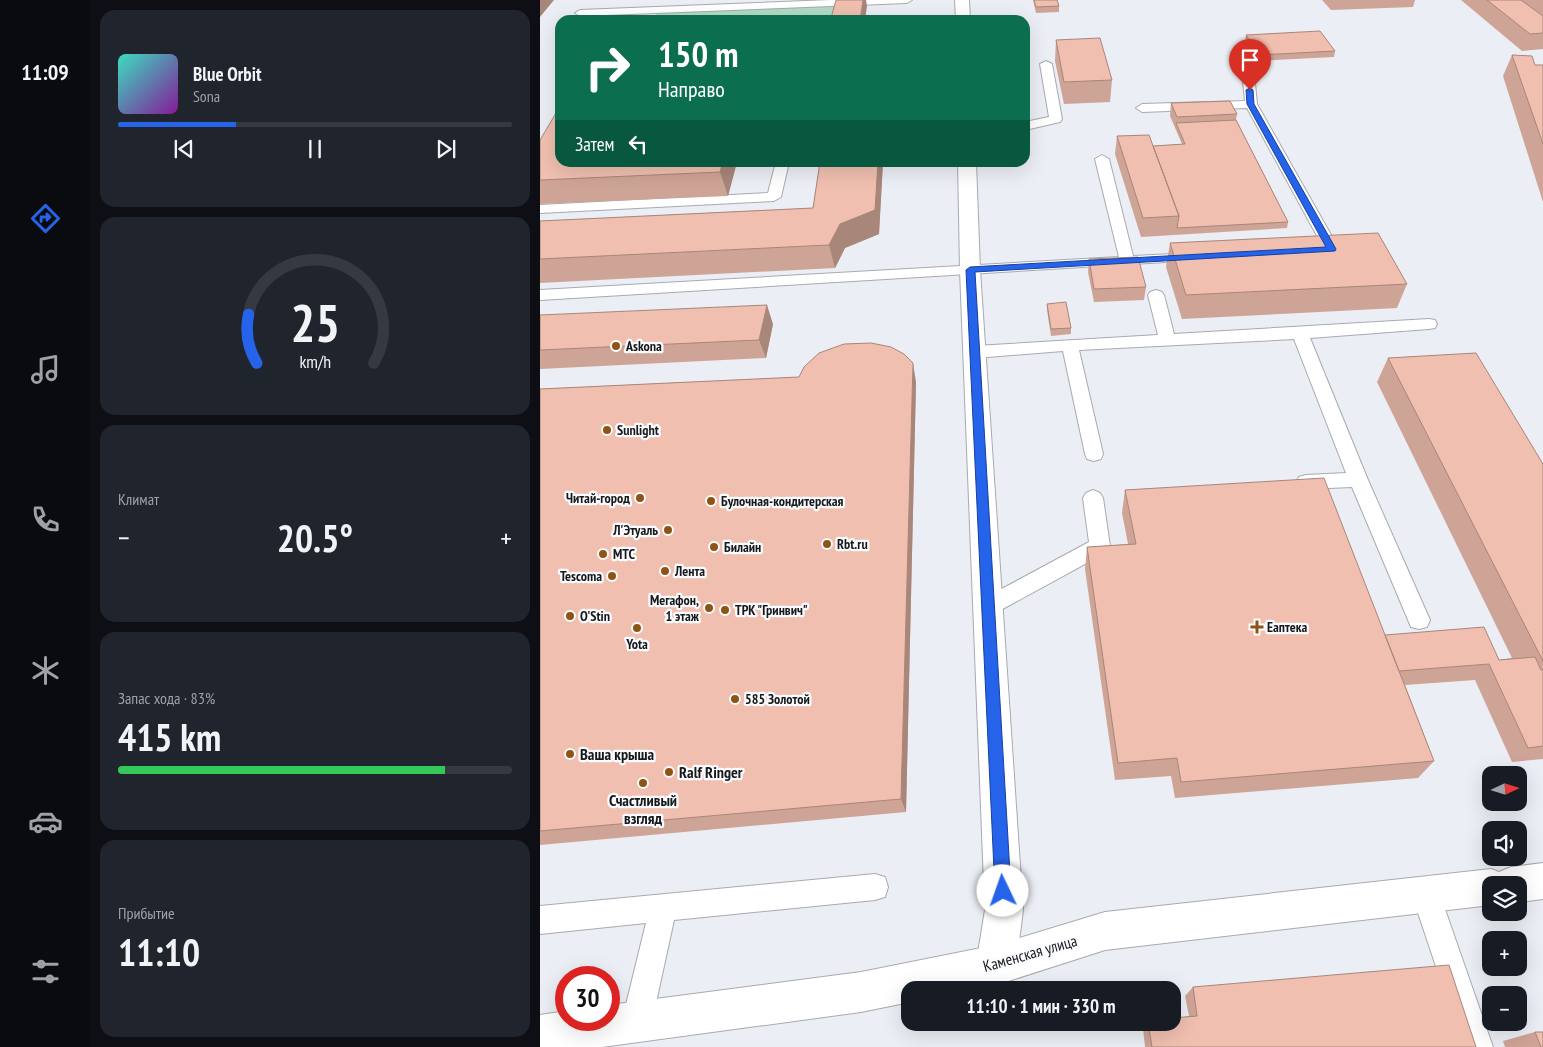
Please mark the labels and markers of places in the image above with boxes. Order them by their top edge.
pin [1229,39,1271,90]
place label: Askona [625,337,662,355]
marker: Askona [610,340,622,352]
place label: Sunlight [617,421,659,439]
marker: Sunlight [601,424,613,436]
place label: Читай-город [566,489,630,507]
marker: Читай-город [634,492,646,504]
place label: Булочная-кондитерская [721,492,844,510]
marker: Булочная-кондитерская [705,495,717,507]
place label: Л'Этуаль [612,521,658,539]
marker: Л'Этуаль [662,524,674,536]
place label: Rbt.ru [837,535,868,553]
place label: Билайн [724,538,761,556]
marker: Rbt.ru [821,538,833,550]
marker: Билайн [708,541,720,553]
place label: МТС [613,545,636,563]
marker: МТС [597,548,609,560]
place label: Лента [674,562,705,580]
marker: Лента [659,565,671,577]
place label: Tescoma [560,567,602,585]
marker: Tescoma [606,570,618,582]
place label: Мегафон, 1 этаж [650,591,700,625]
place label: ТРК "Гринвич" [735,601,808,619]
marker: Мегафон, 1 этаж [703,602,715,614]
marker: ТРК "Гринвич" [719,604,731,616]
place label: O'Stin [580,607,610,625]
marker: O'Stin [564,610,576,622]
place label: Еаптека [1267,618,1307,636]
marker: Еаптека [1251,621,1263,633]
marker: Yota [631,622,643,634]
place label: Yota [625,635,648,653]
place label: 585 Золотой [745,690,810,708]
marker: 585 Золотой [729,693,741,705]
place label: Ваша крыша [580,744,655,764]
marker: Ваша крыша [564,748,576,760]
place label: Ralf Ringer [679,762,743,782]
marker: Ralf Ringer [663,766,675,778]
marker: Счастливый взгляд [637,777,649,789]
place label: Счастливый взгляд [609,790,677,828]

